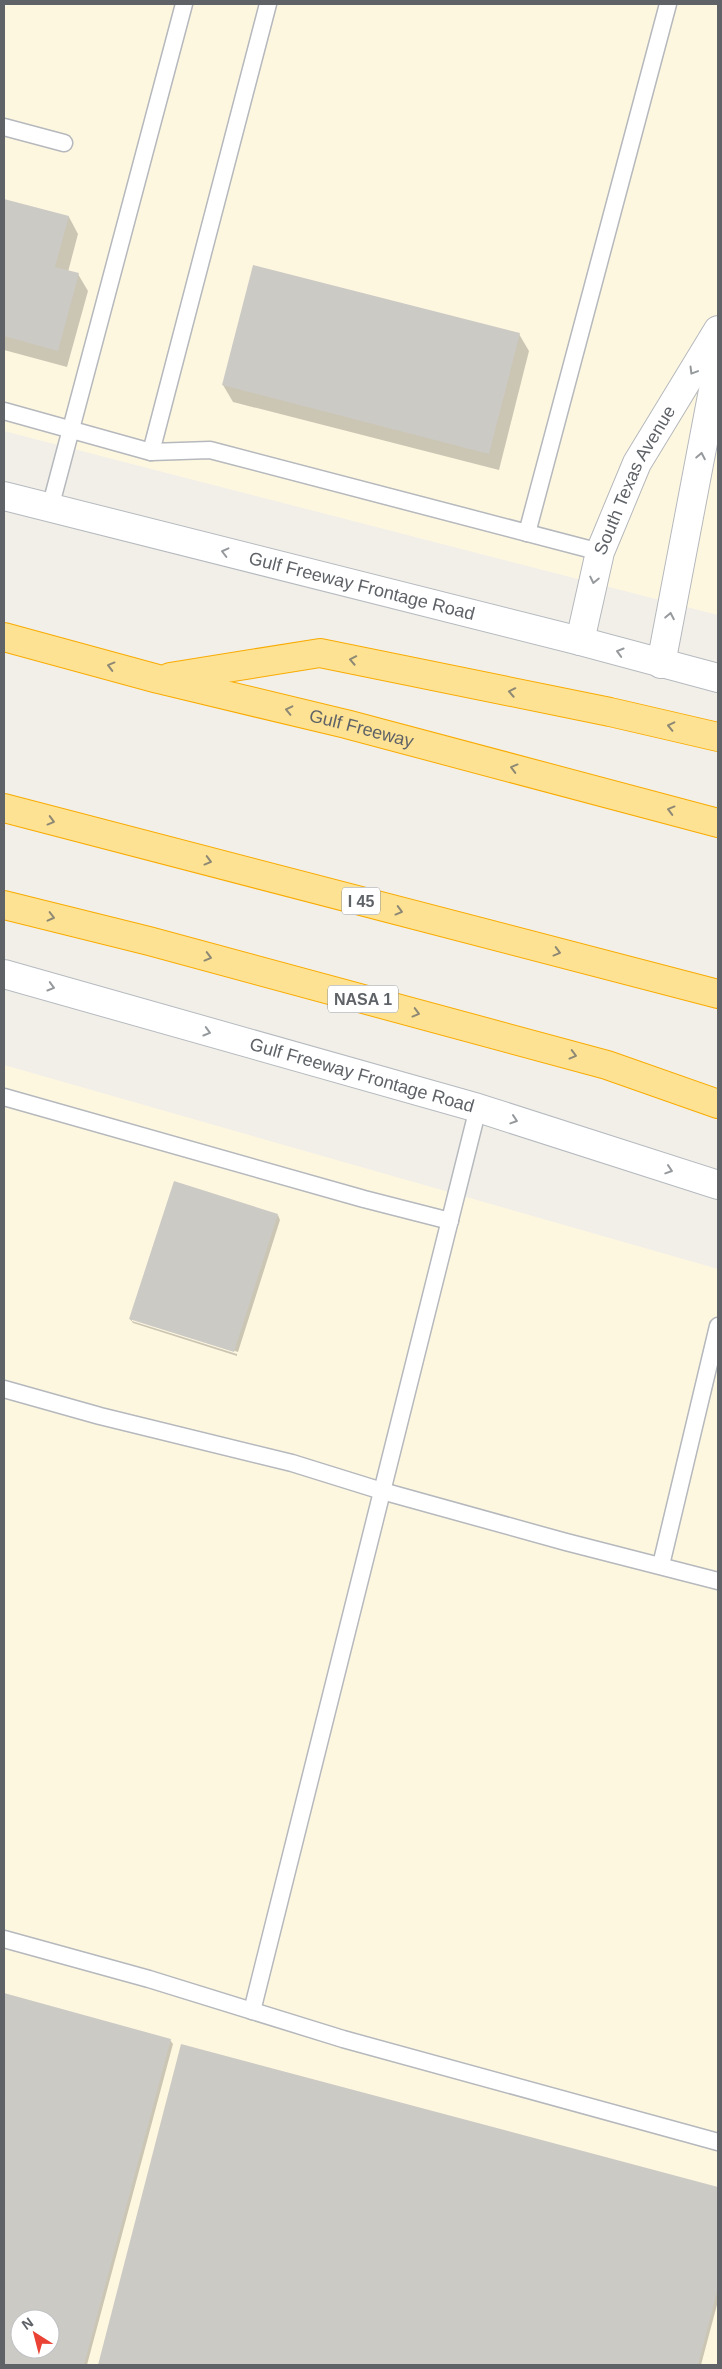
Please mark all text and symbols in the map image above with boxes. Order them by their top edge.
one-way arrow [689,366,699,375]
street label: South Texas Avenue [590,402,679,558]
one-way arrow [695,452,705,461]
one-way arrow [221,547,230,558]
street label: Gulf Freeway Frontage Road [247,548,477,624]
one-way arrow [589,576,599,584]
one-way arrow [665,612,675,620]
one-way arrow [617,648,625,658]
one-way arrow [348,655,357,666]
one-way arrow [107,661,115,672]
one-way arrow [507,687,516,698]
one-way arrow [285,705,294,716]
street label: Gulf Freeway [307,706,416,752]
one-way arrow [666,721,675,732]
one-way arrow [511,764,519,774]
one-way arrow [667,805,676,816]
one-way arrow [46,815,54,825]
one-way arrow [204,856,212,866]
road number: I 45 [342,888,380,914]
one-way arrow [395,905,404,916]
one-way arrow [47,911,56,922]
one-way arrow [552,946,560,956]
one-way arrow [204,952,212,962]
one-way arrow [46,982,54,992]
road number: NASA 1 [328,986,398,1012]
one-way arrow [412,1008,420,1018]
one-way arrow [202,1026,211,1036]
street label: Gulf Freeway Frontage Road [247,1034,476,1116]
one-way arrow [568,1050,577,1060]
one-way arrow [510,1114,518,1124]
one-way arrow [665,1164,673,1174]
north arrow [10,2309,60,2359]
text: N [19,2314,36,2333]

